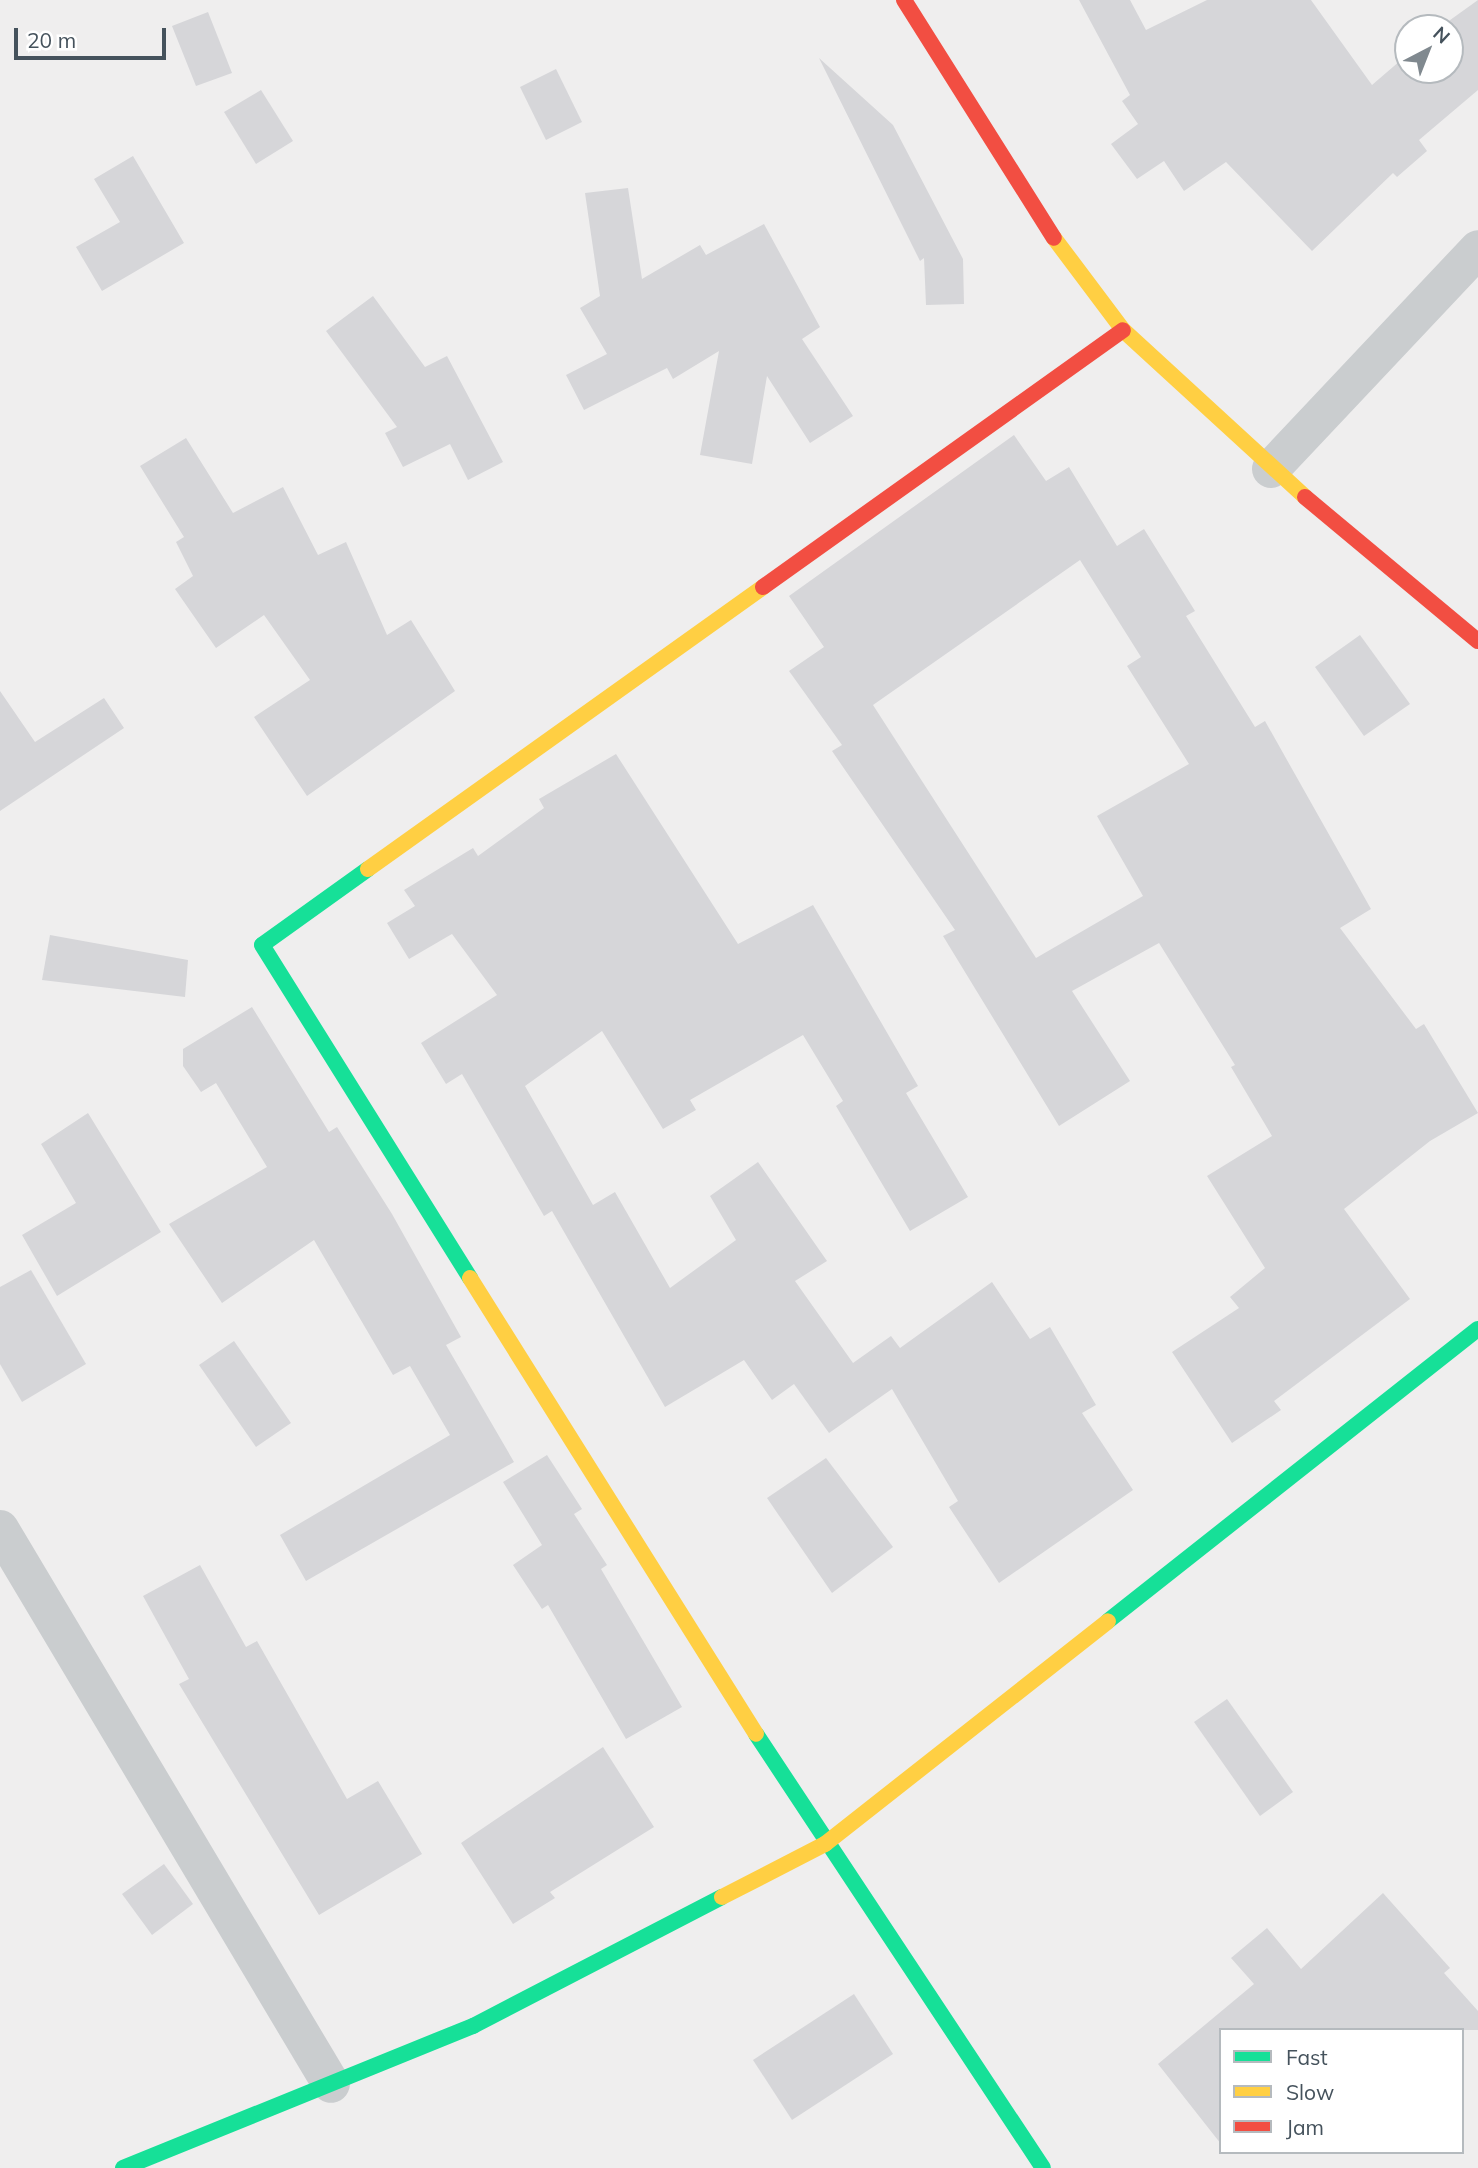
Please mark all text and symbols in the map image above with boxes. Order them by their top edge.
scale bar [18,14,170,58]
north arrow [1394,14,1464,84]
text: N [1428,21,1455,49]
text: 20 m [27,27,76,53]
legend [1219,2028,1464,2154]
text: Fast [1286,2044,1328,2070]
text: Slow [1286,2079,1334,2105]
text: Jam [1286,2114,1324,2140]

